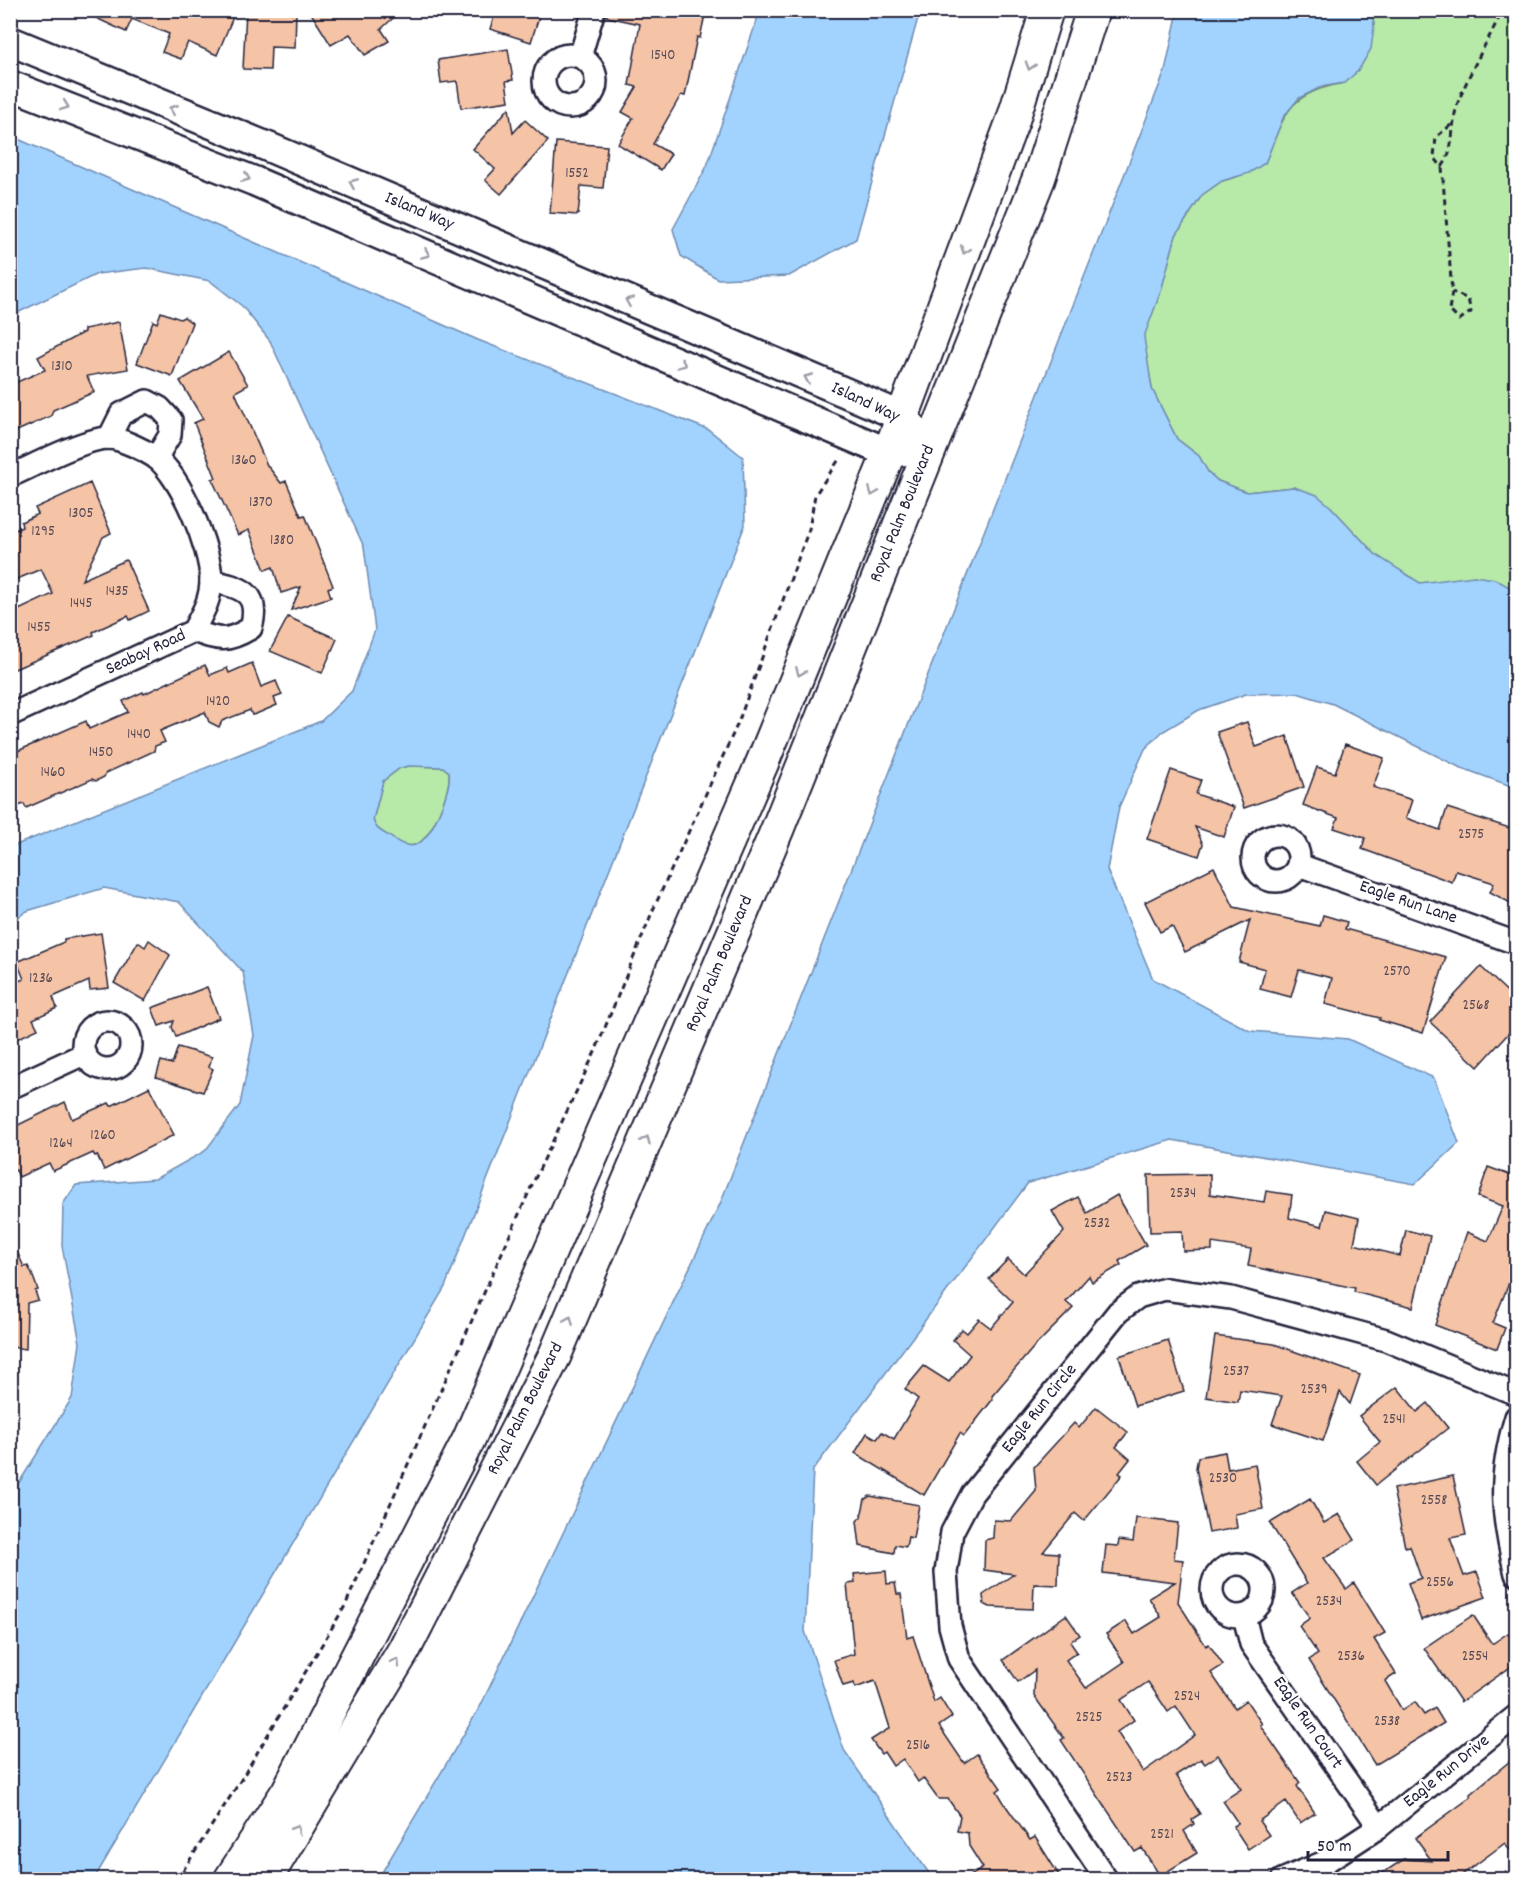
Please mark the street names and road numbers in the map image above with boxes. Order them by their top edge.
street label: Island Way [381,186,458,238]
street label: Island Way [827,376,904,430]
street label: Royal Palm Boulevard [864,442,942,586]
street label: Seabay Road [102,624,190,682]
street label: Eagle Run Lane [1356,875,1460,931]
street label: Royal Palm Boulevard [680,892,760,1036]
street label: Royal Palm Boulevard [482,1338,570,1480]
street label: Eagle Run Circle [996,1359,1084,1459]
street label: Eagle Run Court [1266,1672,1348,1775]
street label: Eagle Run Drive [1399,1729,1496,1815]

